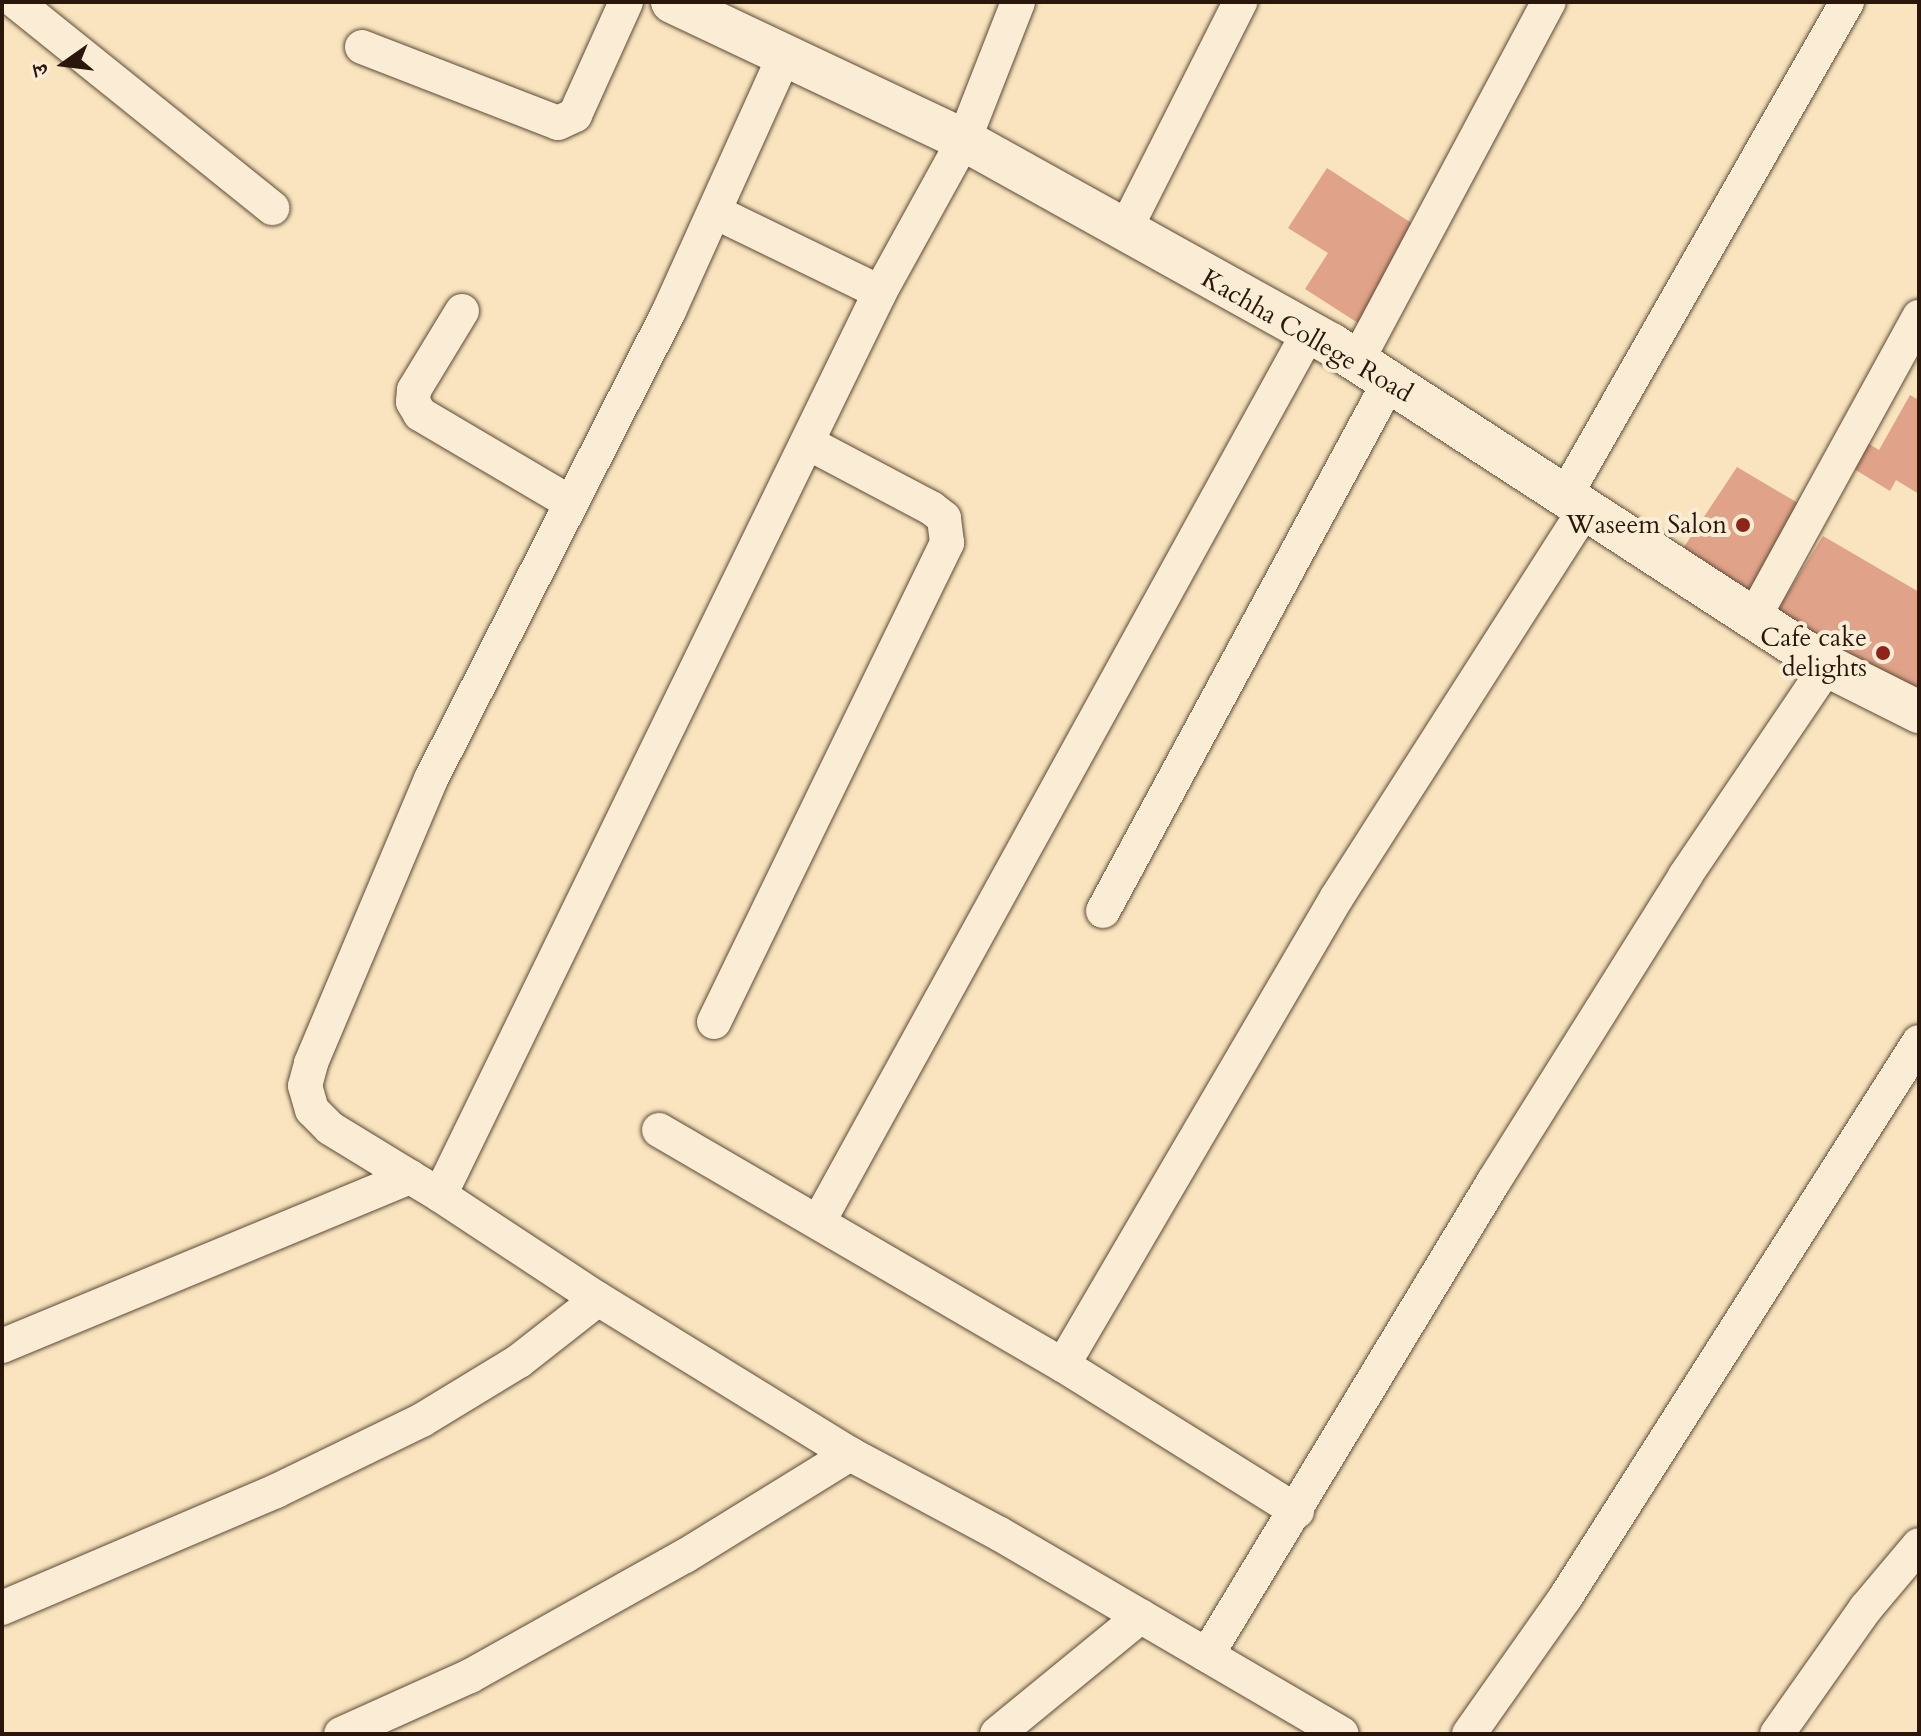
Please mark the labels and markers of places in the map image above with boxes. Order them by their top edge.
place label: Waseem Salon [1566,509,1727,541]
marker: Waseem Salon [1734,516,1752,534]
place label: Cafe cake delights [1760,622,1867,684]
marker: Cafe cake delights [1874,644,1892,662]

